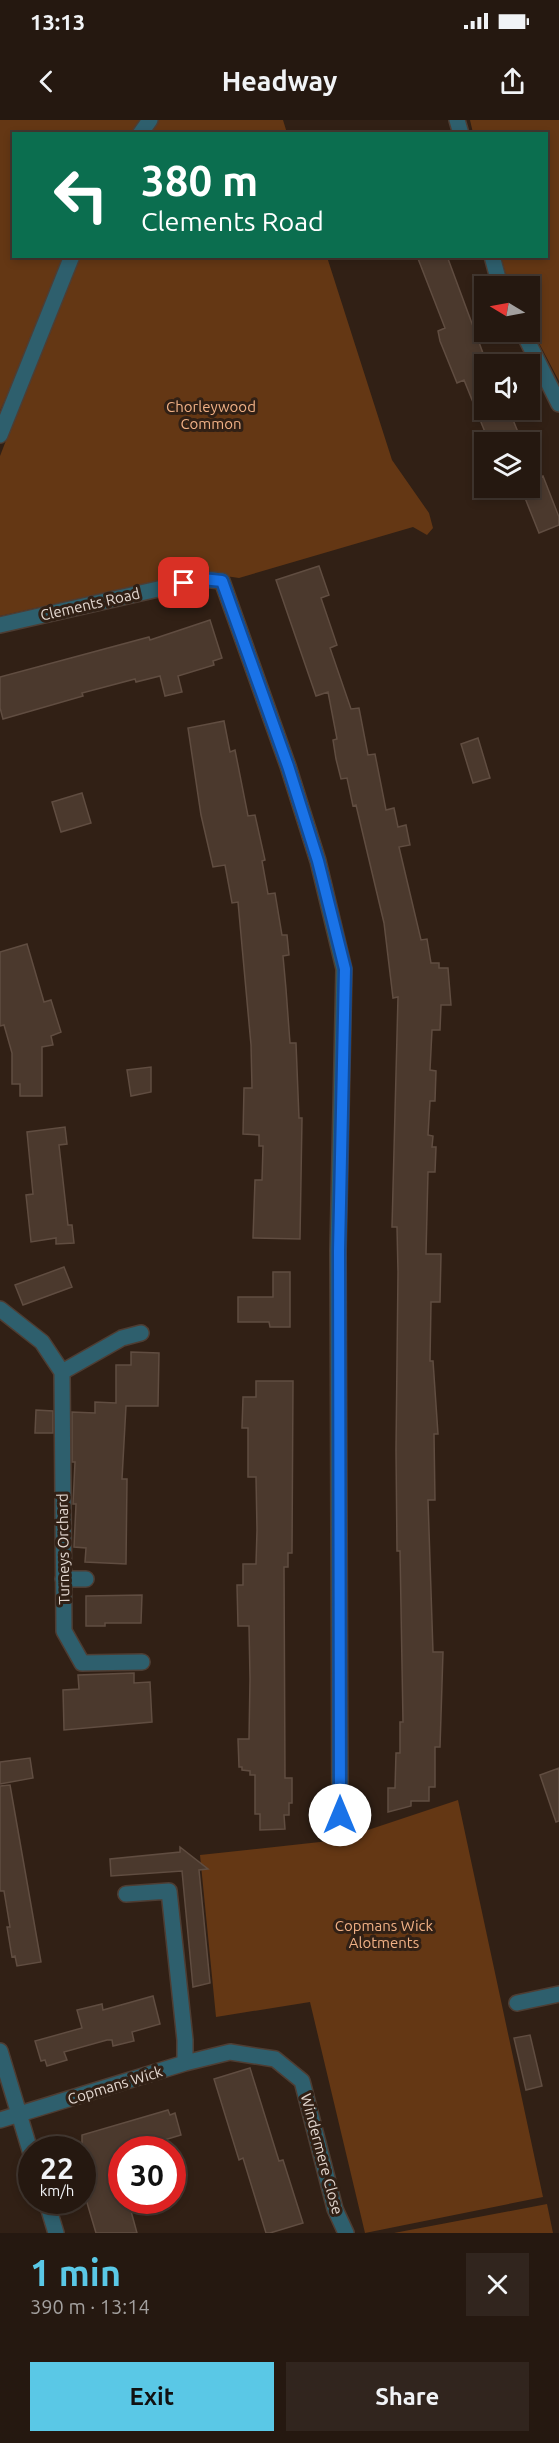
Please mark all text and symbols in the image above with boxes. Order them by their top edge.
text: 13:13 [30,9,85,34]
icon: back [30,65,63,98]
icon: share [496,65,529,98]
text: Headway [222,66,337,96]
icon: left [42,156,120,234]
text: 380 m [141,157,258,204]
text: Clements Road [141,206,324,236]
north arrow [474,276,540,342]
map controls [474,276,540,498]
button: sound [474,354,540,420]
park label: Chorleywood Common [166,398,256,432]
button: layers [474,432,540,498]
pin [158,557,209,608]
icon: arrive [167,566,200,599]
street label: Clements Road [39,584,141,624]
street label: Turneys Orchard [54,1493,72,1605]
position arrow [308,1783,372,1847]
park label: Copmans Wick Alotments [335,1917,434,1951]
street label: Copmans Wick [66,2062,165,2107]
street label: Windermere Close [298,2092,346,2216]
speed limit sign: 30 [108,2136,186,2214]
text: 22 [40,2151,74,2185]
text: km/h [40,2182,74,2199]
text: 1 min [30,2252,121,2293]
button: close [466,2253,529,2316]
text: 390 m · 13:14 [30,2295,150,2318]
button: Exit [30,2362,274,2431]
button: Share [286,2362,529,2431]

